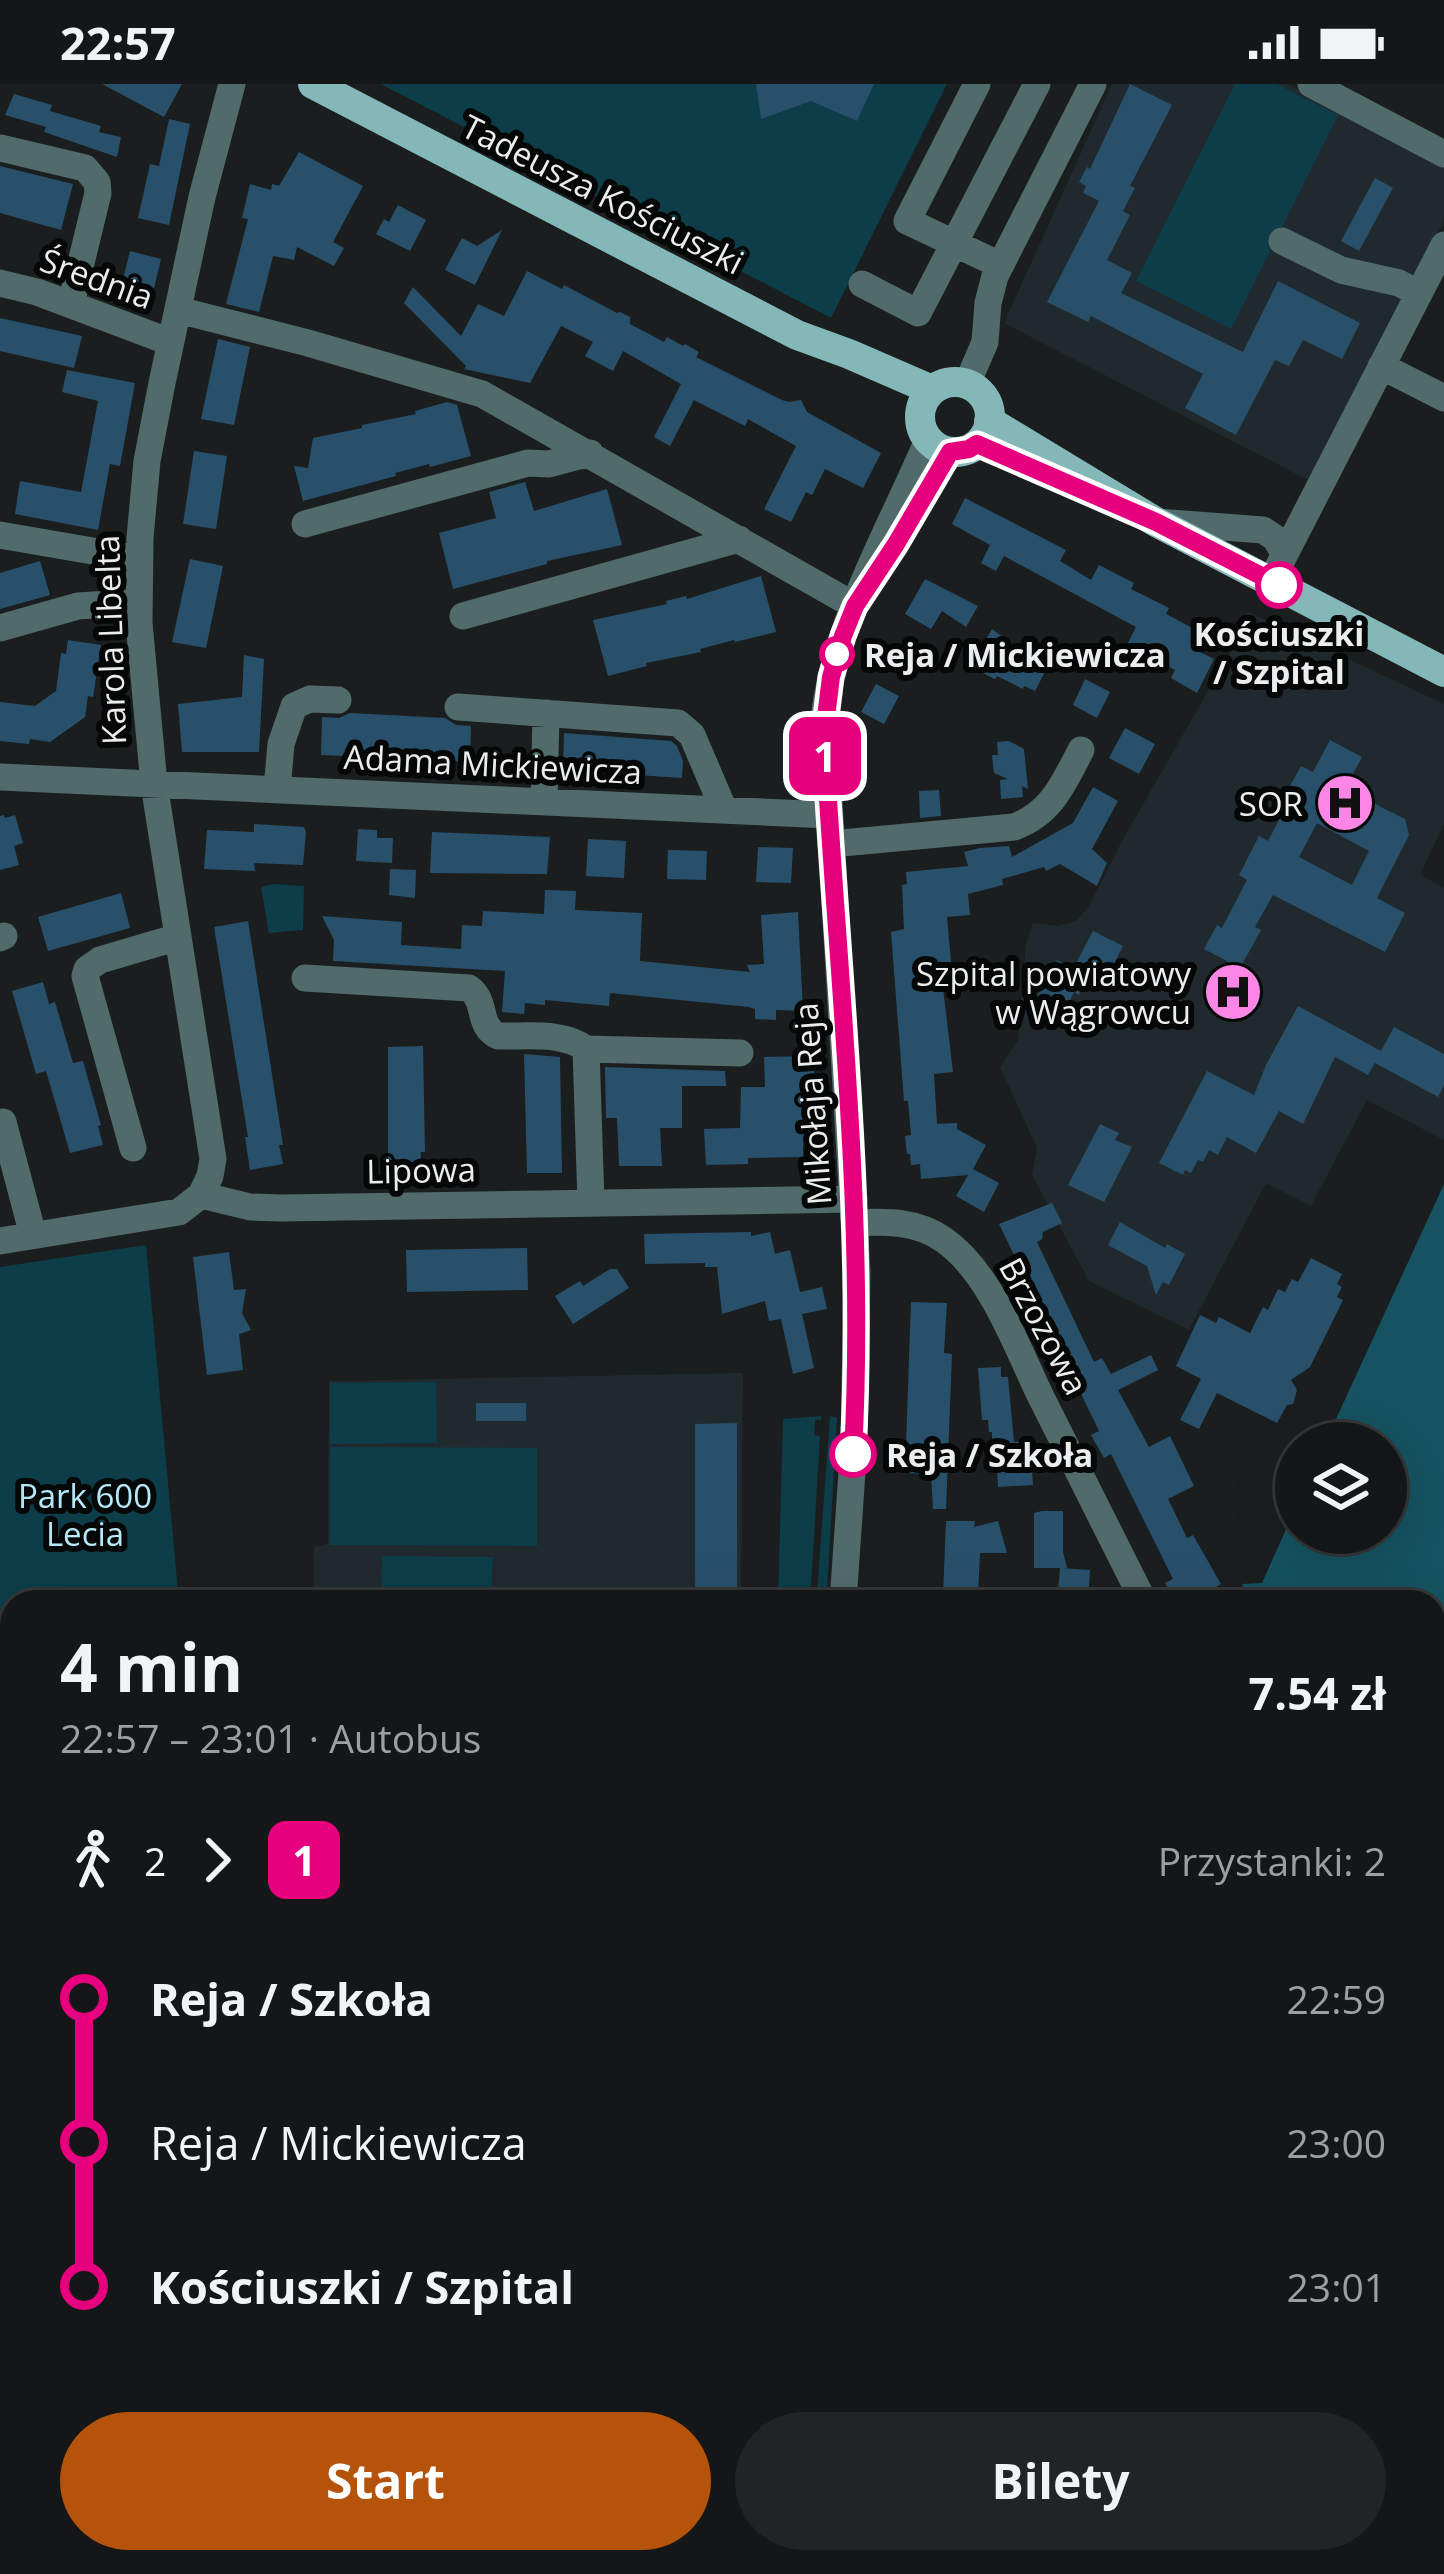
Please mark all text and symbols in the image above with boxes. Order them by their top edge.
text: 22:57 [60,12,176,73]
street label: Tadeusza Kościuszki [454,103,752,285]
street label: Średnia [34,237,160,319]
street label: Karola Libelta [84,534,136,746]
marker: Kościuszki / Szpital [1257,563,1301,607]
place label: Kościuszki / Szpital [1194,611,1364,694]
place label: Reja / Mickiewicza [864,632,1166,677]
marker: Reja / Mickiewicza [821,638,853,670]
line badge: 1 [786,717,864,795]
text: 1 [813,727,837,784]
street label: Adama Mickiewicza [343,734,643,794]
hospital icon: SOR [1314,772,1376,834]
place label: SOR [1239,781,1303,826]
place label: Szpital powiatowy w Wągrowcu [916,951,1191,1034]
hospital icon: Szpital powiatowy w Wągrowcu [1202,961,1264,1023]
street label: Mikołaja Reja [782,1001,842,1207]
street label: Lipowa [366,1147,476,1193]
street label: Brzozowa [989,1249,1099,1403]
map controls [1275,1422,1407,1554]
button: layers [1275,1422,1407,1554]
marker: Reja / Szkoła [831,1432,875,1476]
place label: Reja / Szkoła [886,1432,1093,1477]
park label: Park 600 Lecia [18,1473,152,1556]
text: 4 min [60,1621,243,1711]
text: 7.54 zł [1249,1662,1386,1723]
text: 22:57 – 23:01 · Autobus [60,1711,481,1764]
icon: walk [60,1827,126,1893]
icon: forward [184,1827,250,1893]
text: 1 [292,1831,316,1888]
text: 2 [144,1834,166,1887]
text: Przystanki: 2 [1158,1834,1386,1887]
text: Reja / Szkoła [150,1968,433,2029]
text: 22:59 [1287,1972,1386,2025]
text: Reja / Mickiewicza [150,2112,527,2173]
text: 23:00 [1287,2116,1386,2169]
text: Kościuszki / Szpital [150,2256,574,2317]
text: 23:01 [1287,2260,1386,2313]
button: Start [60,2412,711,2550]
button: Bilety [735,2412,1386,2550]

